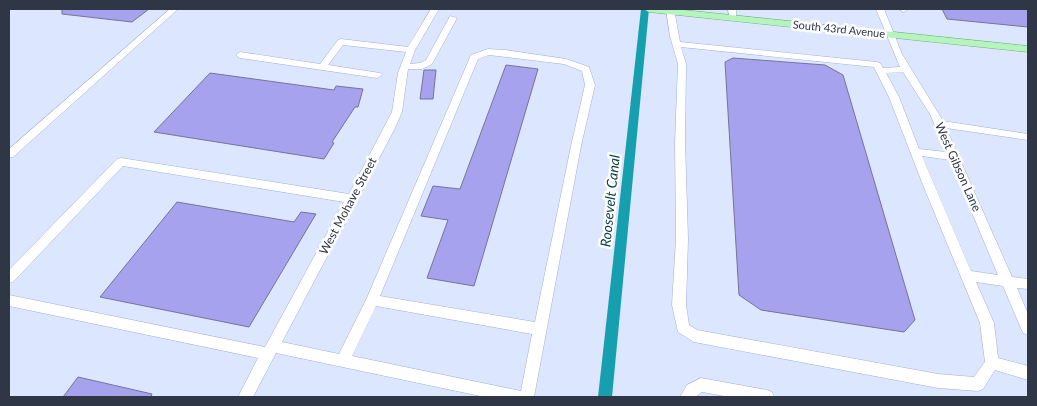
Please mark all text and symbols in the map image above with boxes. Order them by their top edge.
street label: South 43rd Avenue [792,17,886,40]
street label: West Gibson Lane [932,120,985,214]
street label: West Mohave Street [316,154,380,257]
water label: Roosevelt Canal [596,154,623,248]

